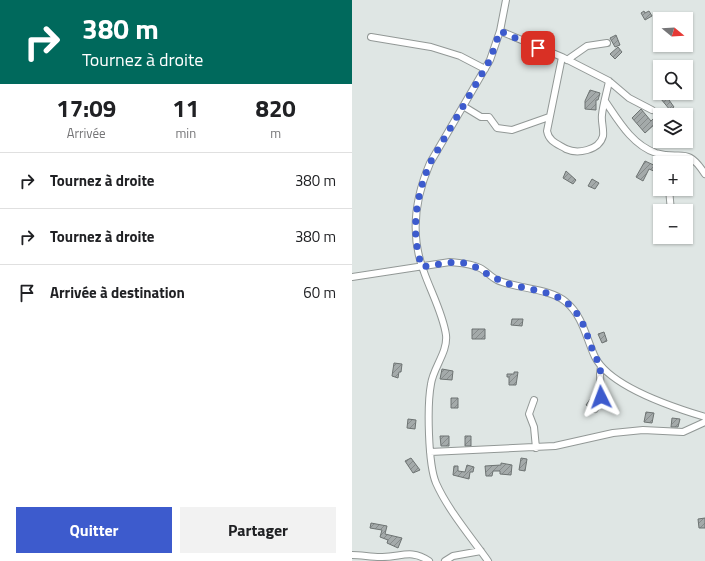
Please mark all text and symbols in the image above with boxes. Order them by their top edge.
text: 380 m [82,7,159,50]
north arrow [653,12,693,52]
map controls [653,12,693,244]
icon: right [16,16,68,68]
pin [521,31,555,65]
icon: arrive [527,37,549,59]
text: Tournez à droite [82,46,203,73]
button: search [653,60,693,100]
text: 17:09 [56,90,116,126]
text: 11 [172,90,199,126]
text: 820 [255,90,296,126]
button: layers [653,108,693,148]
text: Arrivée [67,123,106,143]
text: min [175,123,196,143]
text: m [270,123,281,143]
button: + [653,156,693,196]
text: Tournez à droite [50,169,155,192]
text: 380 m [295,169,336,192]
icon: right [16,170,38,192]
button: − [653,204,693,244]
text: Tournez à droite [50,225,155,248]
text: 380 m [295,225,336,248]
icon: right [16,226,38,248]
text: Arrivée à destination [50,281,185,304]
text: 60 m [303,281,336,304]
icon: arrive [16,282,38,304]
position arrow [580,376,622,418]
button: Quitter [16,507,172,553]
button: Partager [180,507,336,553]

